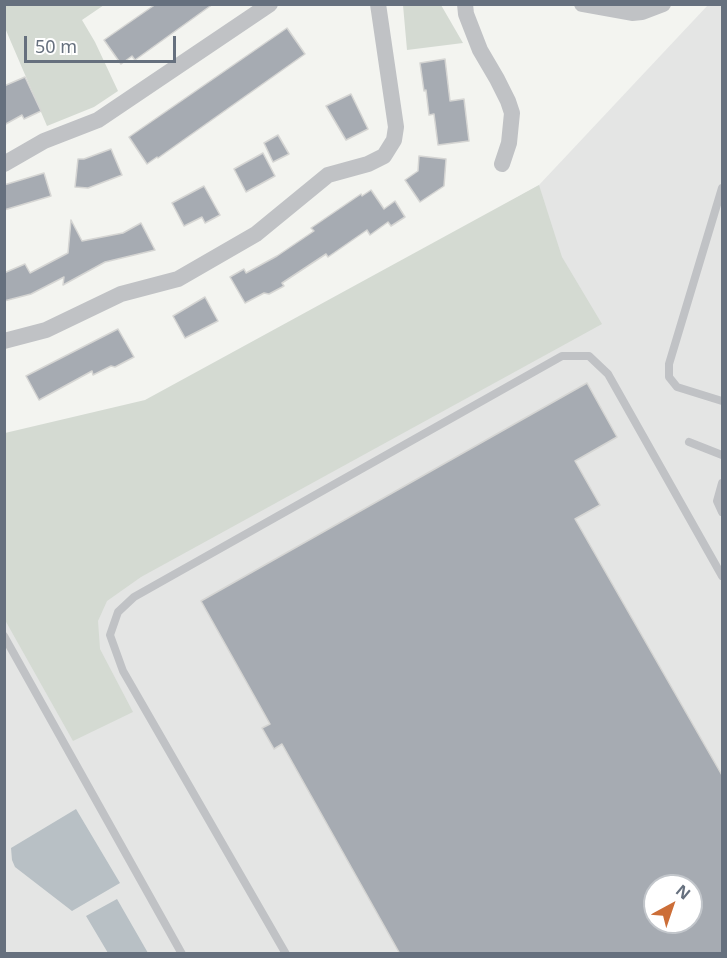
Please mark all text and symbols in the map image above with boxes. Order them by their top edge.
scale bar [27,24,178,62]
text: 50 m [35,34,77,58]
north arrow [643,874,703,934]
text: N [671,879,695,904]

